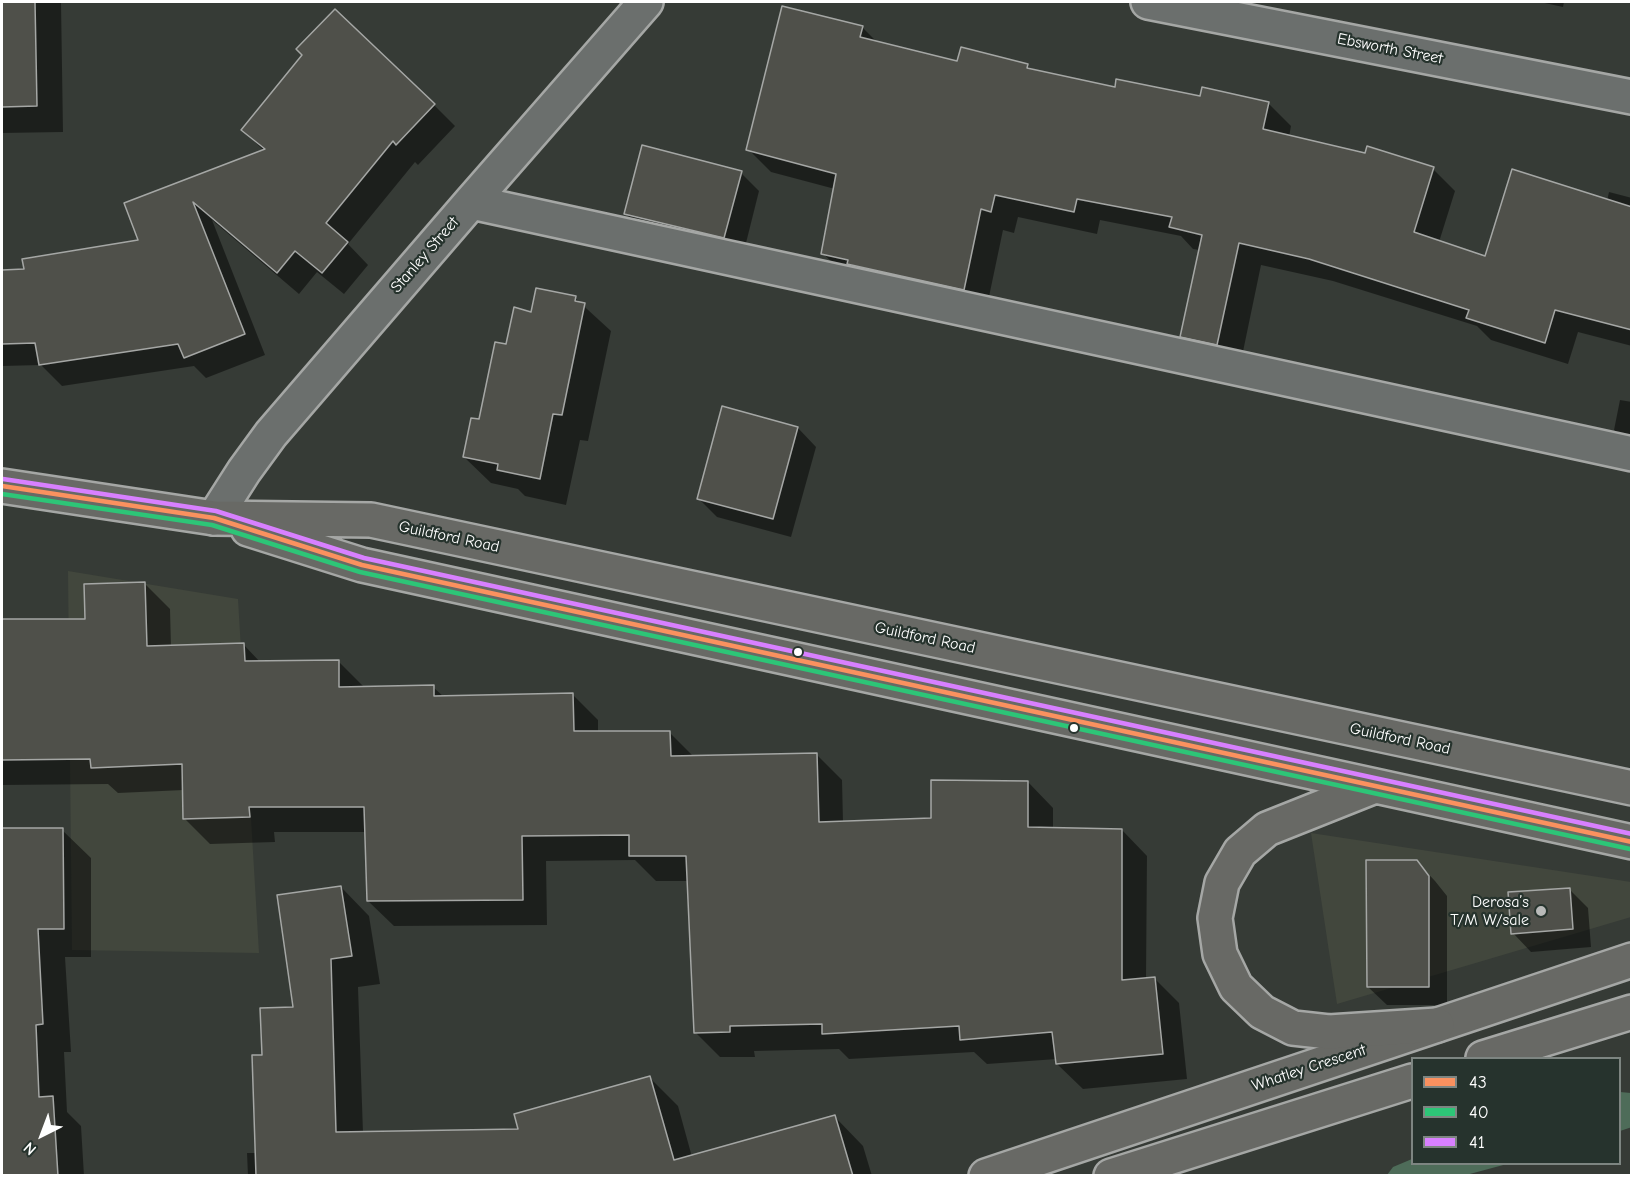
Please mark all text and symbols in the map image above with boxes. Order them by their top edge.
street label: Ebsworth Street [1335,29,1445,69]
street label: Stanley Street [387,213,463,297]
street label: Guildford Road [397,517,501,557]
street label: Guildford Road [873,618,977,658]
unlabelled marker [792,646,804,658]
street label: Guildford Road [1348,719,1452,759]
unlabelled marker [1068,722,1080,734]
place label: Derosa’s T/M W/sale [1450,892,1529,930]
marker: Derosa’s T/M W/sale [1534,904,1548,918]
street label: Whatley Crescent [1249,1040,1369,1096]
legend [1411,1057,1621,1165]
text: 43 [1469,1072,1487,1093]
text: 40 [1469,1102,1489,1123]
north arrow [12,1105,72,1165]
text: 41 [1469,1132,1485,1153]
text: N [20,1138,40,1159]

